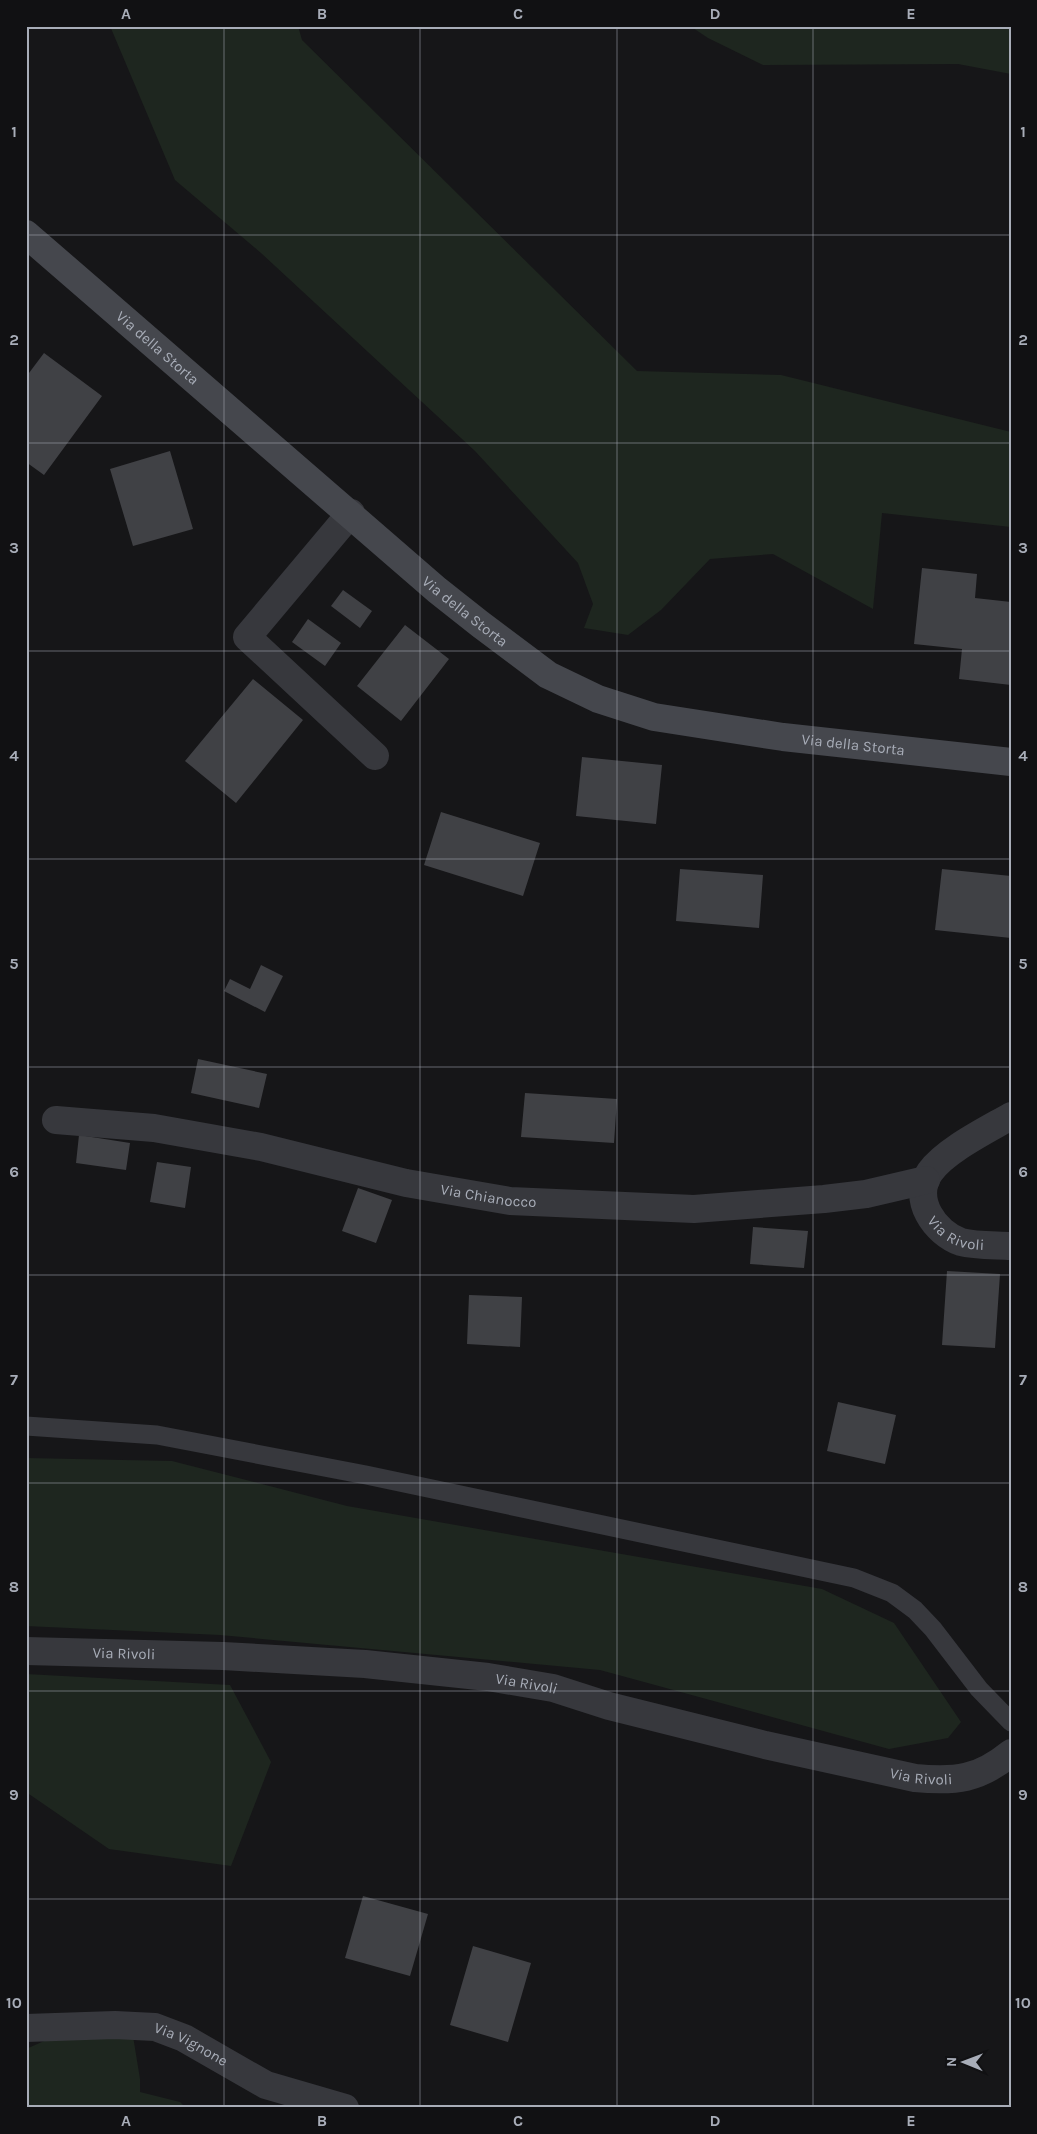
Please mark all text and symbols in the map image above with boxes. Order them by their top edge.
text: A [121,4,131,23]
text: B [317,4,327,23]
text: C [513,4,523,23]
text: D [710,4,721,23]
text: E [906,4,916,23]
text: 1 [11,122,17,141]
text: 1 [1020,122,1026,141]
street label: Via della Storta [112,307,203,389]
text: 2 [9,330,19,349]
text: 2 [1018,330,1028,349]
text: 3 [9,538,19,557]
text: 3 [1018,538,1028,557]
street label: Via della Storta [419,572,511,651]
street label: Via della Storta [801,730,906,759]
text: 4 [9,746,19,765]
text: 4 [1018,746,1028,765]
text: 5 [9,954,19,973]
text: 5 [1018,954,1028,973]
text: 6 [9,1162,19,1181]
text: 6 [1018,1162,1028,1181]
street label: Via Chianocco [439,1180,537,1211]
street label: Via Rivoli [924,1212,985,1254]
text: 7 [10,1370,18,1389]
text: 7 [1019,1370,1027,1389]
text: 8 [9,1577,19,1596]
text: 8 [1018,1577,1028,1596]
street label: Via Rivoli [92,1644,156,1663]
street label: Via Rivoli [494,1669,560,1698]
street label: Via Rivoli [888,1764,953,1788]
text: 9 [9,1785,19,1804]
text: 9 [1018,1785,1028,1804]
text: 10 [6,1993,22,2012]
text: 10 [1015,1993,1031,2012]
street label: Via Vignone [152,2019,231,2070]
north arrow [940,2036,990,2086]
text: N [943,2057,960,2067]
text: A [121,2111,131,2130]
text: B [317,2111,327,2130]
text: C [513,2111,523,2130]
text: D [710,2111,721,2130]
text: E [906,2111,916,2130]

